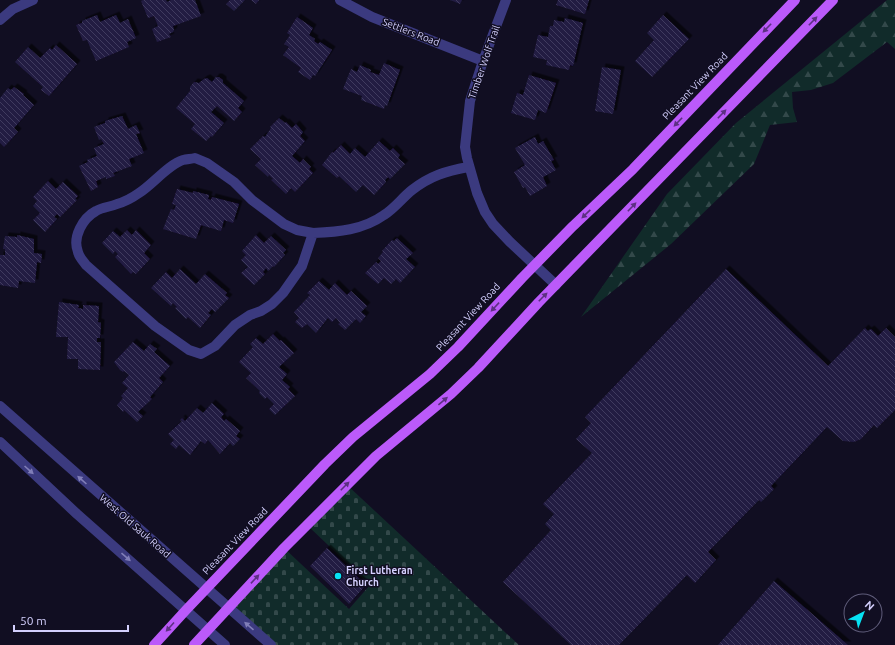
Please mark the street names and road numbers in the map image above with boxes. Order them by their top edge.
street label: Settlers Road [381,16,441,48]
street label: Timber Wolf Trail [466,23,502,100]
street label: Pleasant View Road [660,50,730,122]
street label: Pleasant View Road [434,281,502,353]
street label: West Old Sauk Road [97,492,173,560]
street label: Pleasant View Road [200,505,270,577]

